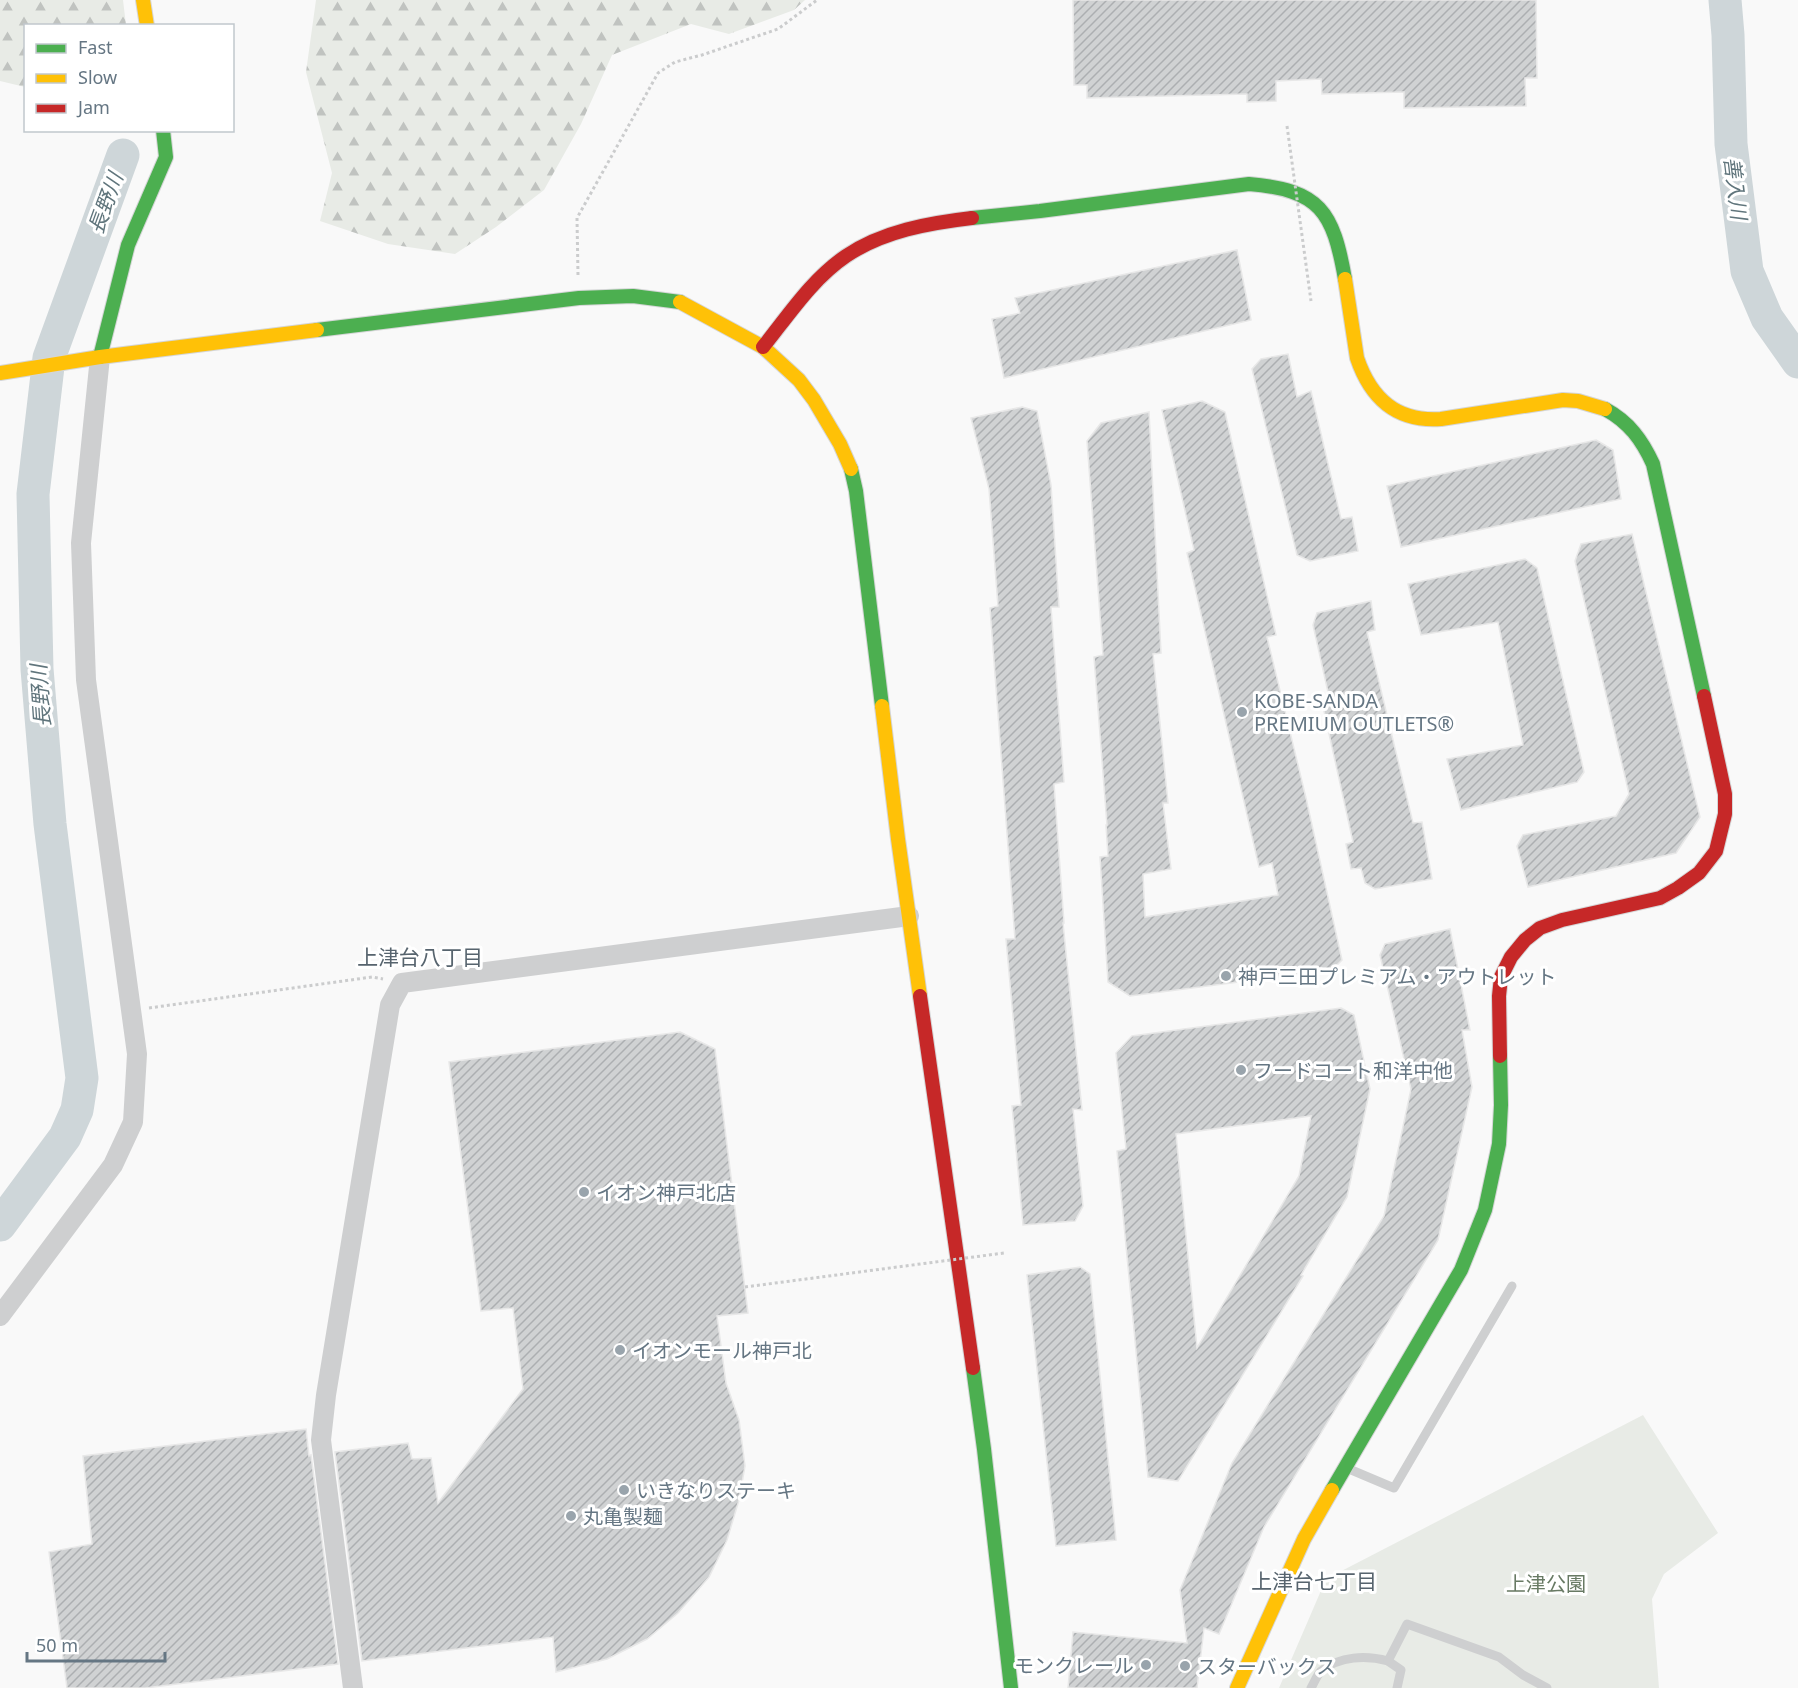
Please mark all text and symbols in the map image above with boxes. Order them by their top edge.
legend [24,24,234,132]
text: Fast [78,35,113,59]
text: Slow [78,65,117,89]
text: Jam [76,95,110,119]
water label: 善入川 [1718,155,1754,223]
water label: 長野川 [81,167,130,237]
water label: 長野川 [24,662,56,728]
place label: KOBE-SANDA PREMIUM OUTLETS® [1254,687,1454,737]
marker: KOBE-SANDA PREMIUM OUTLETS® [1235,705,1249,719]
district label: 上津台八丁目 [357,943,483,971]
place label: 神戸三田プレミアム・アウトレット [1238,963,1557,990]
marker: 神戸三田プレミアム・アウトレット [1219,969,1233,983]
place label: フードコート和洋中他 [1253,1057,1453,1084]
marker: フードコート和洋中他 [1234,1063,1248,1077]
place label: イオン神戸北店 [596,1179,736,1206]
marker: イオン神戸北店 [577,1185,591,1199]
place label: イオンモール神戸北 [632,1337,812,1364]
marker: イオンモール神戸北 [613,1343,627,1357]
place label: いきなりステーキ [636,1477,796,1504]
marker: いきなりステーキ [617,1483,631,1497]
place label: 丸亀製麺 [583,1503,663,1530]
marker: 丸亀製麺 [564,1509,578,1523]
district label: 上津台七丁目 [1251,1567,1377,1595]
park label: 上津公園 [1506,1570,1586,1597]
scale bar [27,1625,165,1663]
text: 50 m [36,1633,78,1657]
place label: モンクレール [1014,1652,1134,1679]
place label: スターバックス [1197,1653,1336,1680]
marker: モンクレール [1139,1658,1153,1672]
marker: スターバックス [1178,1659,1192,1673]

